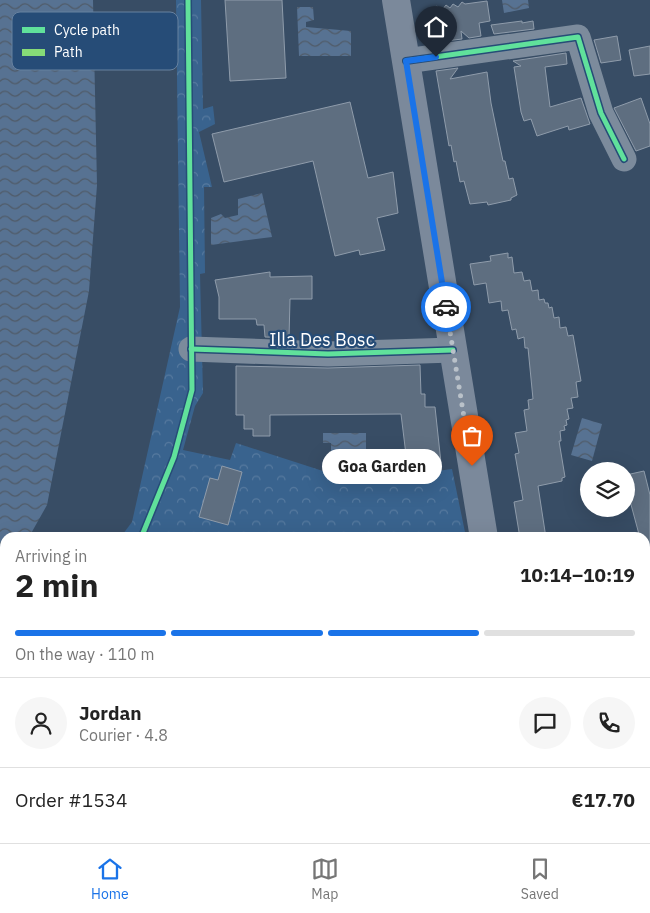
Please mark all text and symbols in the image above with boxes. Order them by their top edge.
pin [415,6,457,57]
legend [12,12,178,70]
icon: home [422,13,450,41]
text: Cycle path [54,21,120,39]
text: Path [54,43,83,61]
courier [421,282,471,332]
icon: car [432,293,460,321]
street label: Illa Des Bosc [269,328,375,351]
pin [451,415,493,466]
icon: bag [458,422,486,450]
callout: Goa Garden [322,448,442,484]
text: Goa Garden [338,456,426,476]
map controls [580,462,635,517]
button: layers [580,462,635,517]
text: Arriving in [15,546,87,566]
text: 10:14–10:19 [520,563,635,587]
text: 2 min [15,564,99,606]
text: On the way · 110 m [15,644,154,664]
button: person [15,697,67,749]
button: chat [519,697,571,749]
button: phone [583,697,635,749]
text: Jordan [79,701,142,725]
text: Courier · 4.8 [79,725,168,745]
text: Order #1534 [15,788,127,812]
text: €17.70 [572,788,635,812]
tab: Home [91,855,129,903]
tab: Map [311,855,339,903]
tab: Saved [521,855,559,903]

